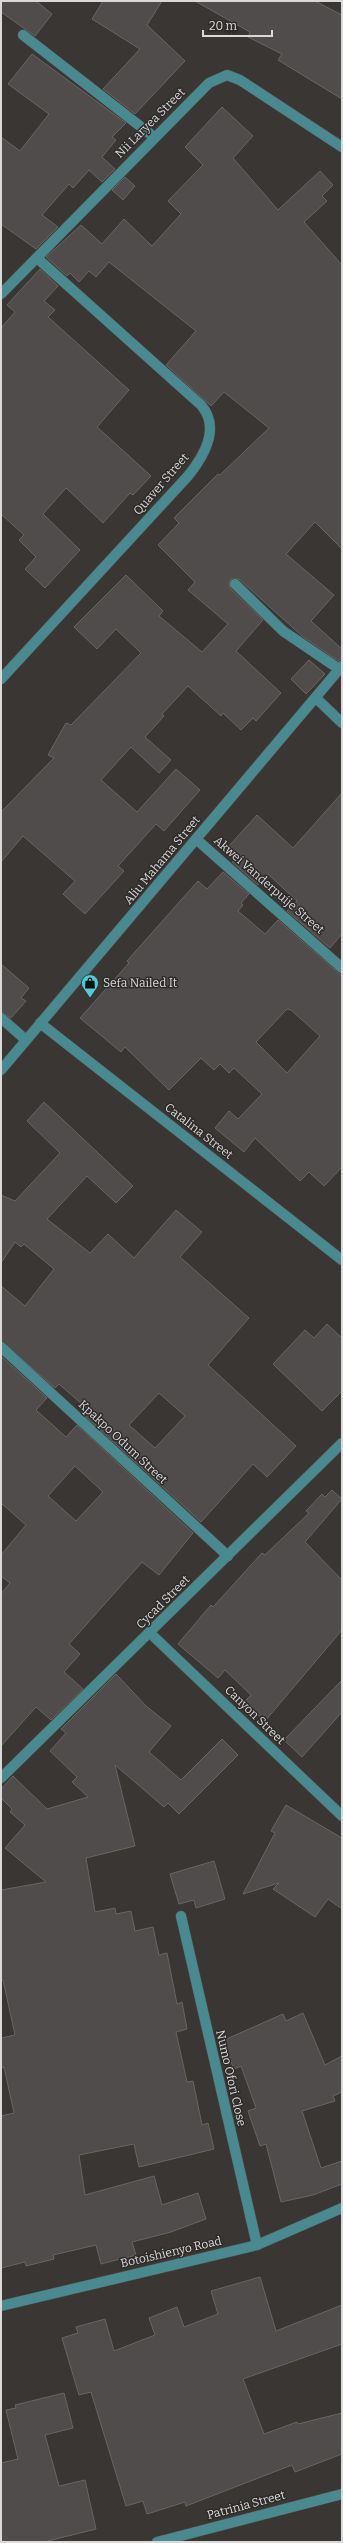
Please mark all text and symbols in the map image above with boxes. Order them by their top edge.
scale bar [203,12,272,38]
text: 20 m [209,19,238,33]
street label: Nii Laryea Street [112,85,188,161]
street label: Quaver Street [130,450,192,518]
street label: Aliu Mahama Street [121,813,203,907]
street label: Akwei Vanderpuije Street [211,833,327,937]
shop icon: Sefa Nailed It [80,973,100,998]
place label: Sefa Nailed It [103,976,178,990]
street label: Catalina Street [162,1100,236,1162]
street label: Kpakpo Odum Street [76,1397,171,1487]
street label: Cycad Street [133,1572,193,1632]
street label: Canyon Street [222,1683,288,1748]
street label: Numo Ofori Close [213,2028,249,2128]
street label: Botoishienyo Road [119,2234,223,2270]
street label: Patrinia Street [205,2488,287,2522]

